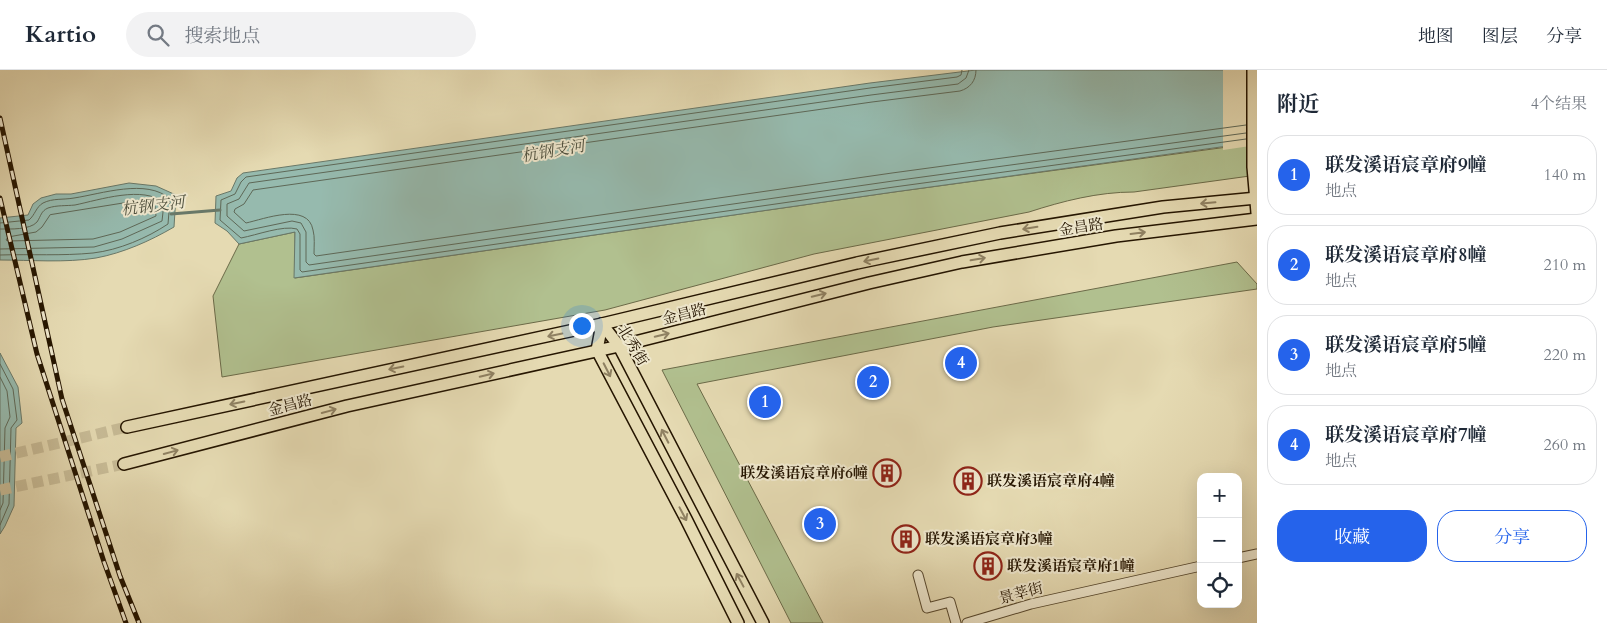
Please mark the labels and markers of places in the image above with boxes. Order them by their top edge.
pin: 4 [945,344,977,382]
pin: 2 [857,363,889,401]
pin: 1 [749,383,781,421]
building icon: 联发溪语宸章府6幢 [872,458,902,488]
place label: 联发溪语宸章府6幢 [740,463,868,483]
building icon: 联发溪语宸章府4幢 [953,466,983,496]
place label: 联发溪语宸章府4幢 [987,471,1115,491]
pin: 3 [804,505,836,543]
building icon: 联发溪语宸章府3幢 [891,524,921,554]
place label: 联发溪语宸章府3幢 [925,529,1053,549]
building icon: 联发溪语宸章府1幢 [973,551,1003,581]
place label: 联发溪语宸章府1幢 [1007,556,1135,576]

